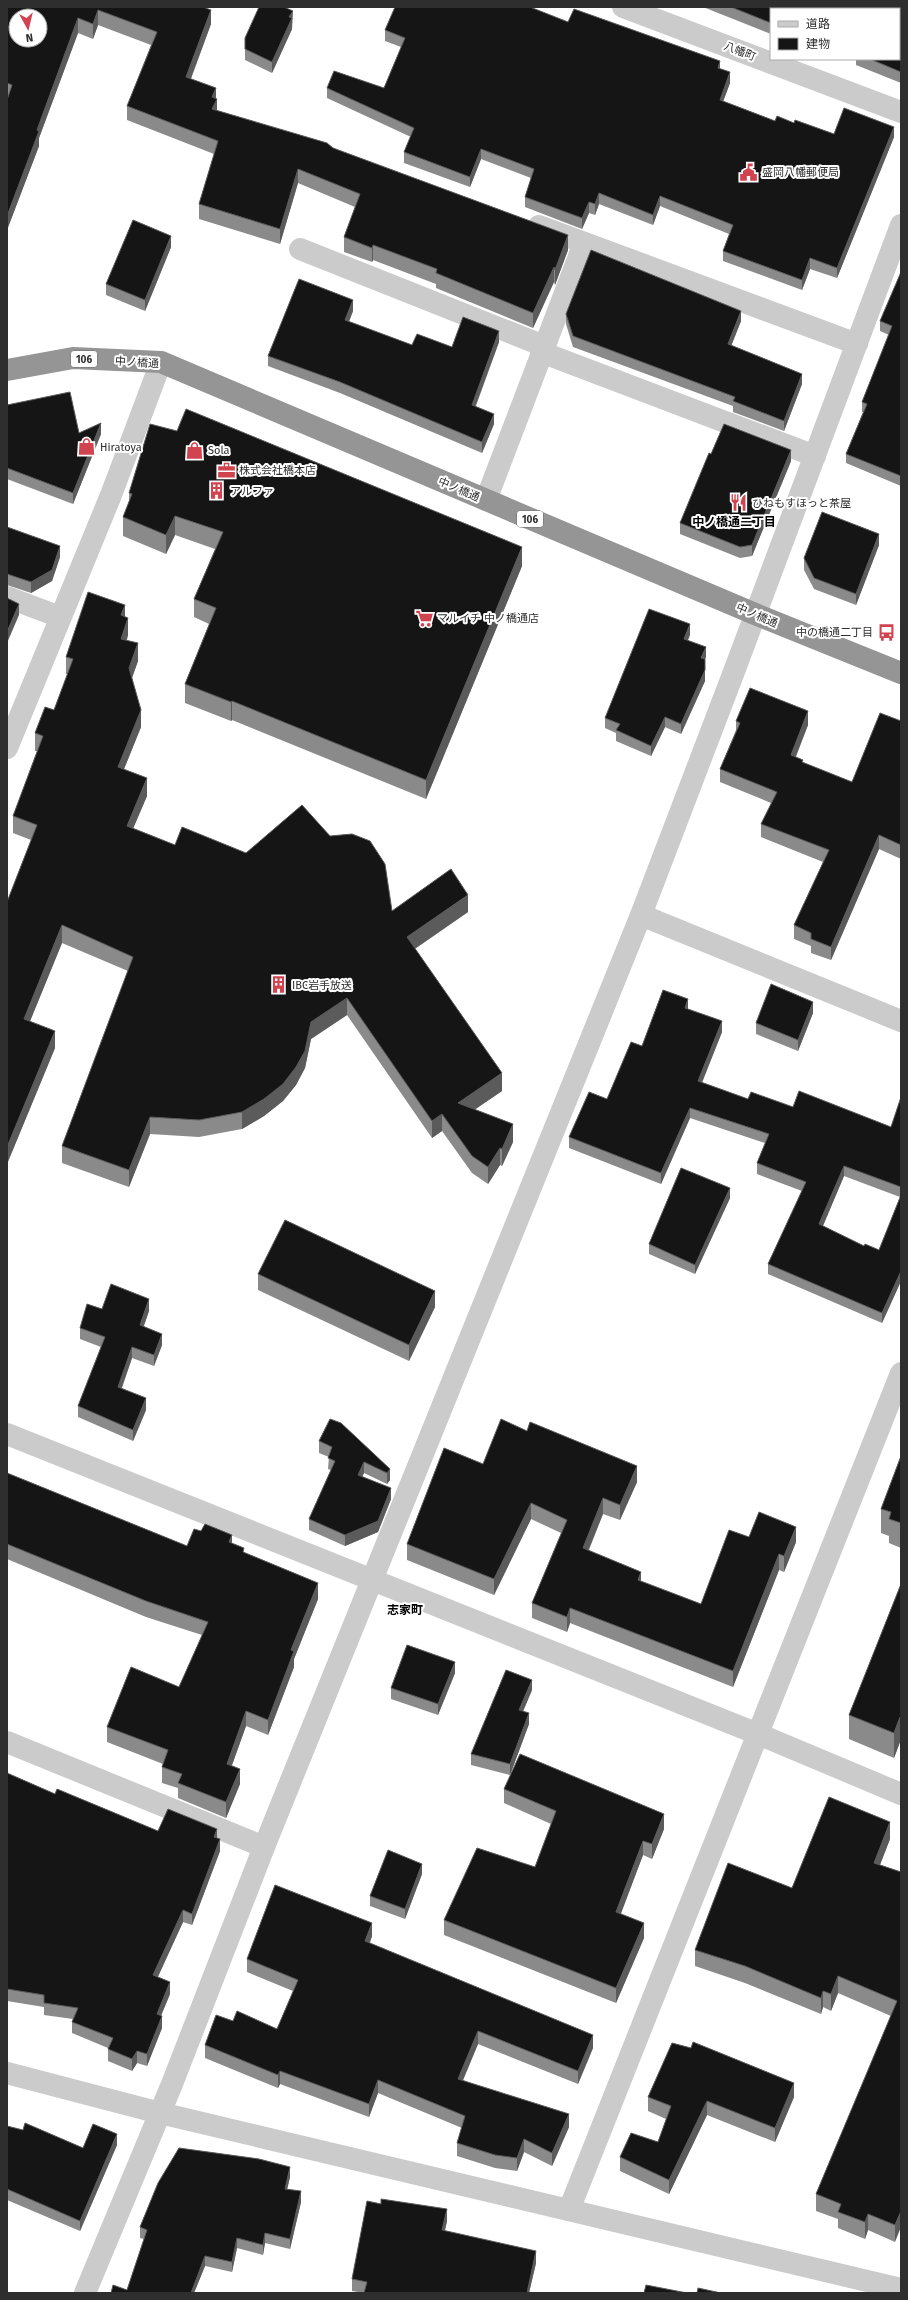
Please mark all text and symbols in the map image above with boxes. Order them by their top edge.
north arrow [8,8,48,48]
legend [770,8,900,60]
text: 道路 [806,17,830,31]
text: N [25,30,34,44]
text: 建物 [806,37,830,51]
street label: 八幡町 [722,39,758,63]
public building icon: 盛岡八幡郵便局 [739,162,759,182]
place label: 盛岡八幡郵便局 [762,166,839,179]
road number: 106 [71,351,97,367]
street label: 中ノ橋通 [115,354,159,371]
shop icon: Hiratoya [77,437,97,457]
shop icon: Sola [185,440,205,460]
place label: Hiratoya [100,441,142,454]
place label: Sola [208,444,230,457]
office icon: 株式会社橋本店 [216,460,236,480]
place label: 株式会社橋本店 [239,464,316,477]
street label: 中ノ橋通 [436,475,482,504]
building icon: アルファ [207,481,227,501]
place label: アルファ [230,485,274,498]
restaurant icon: ひねもすほっと茶屋 [729,493,749,513]
place label: ひねもすほっと茶屋 [752,497,851,510]
road number: 106 [517,511,543,527]
district label: 中ノ橋通二丁目 [692,515,776,529]
street label: 中ノ橋通 [734,601,780,630]
supermarket icon: マルイチ 中ノ橋通店 [414,608,434,628]
place label: マルイチ 中ノ橋通店 [437,612,539,625]
bus stop icon: 中の橋通二丁目 [876,622,896,642]
place label: 中の橋通二丁目 [796,626,873,639]
building icon: IBC岩手放送 [269,975,289,995]
place label: IBC岩手放送 [292,979,352,992]
district label: 志家町 [387,1603,423,1617]

